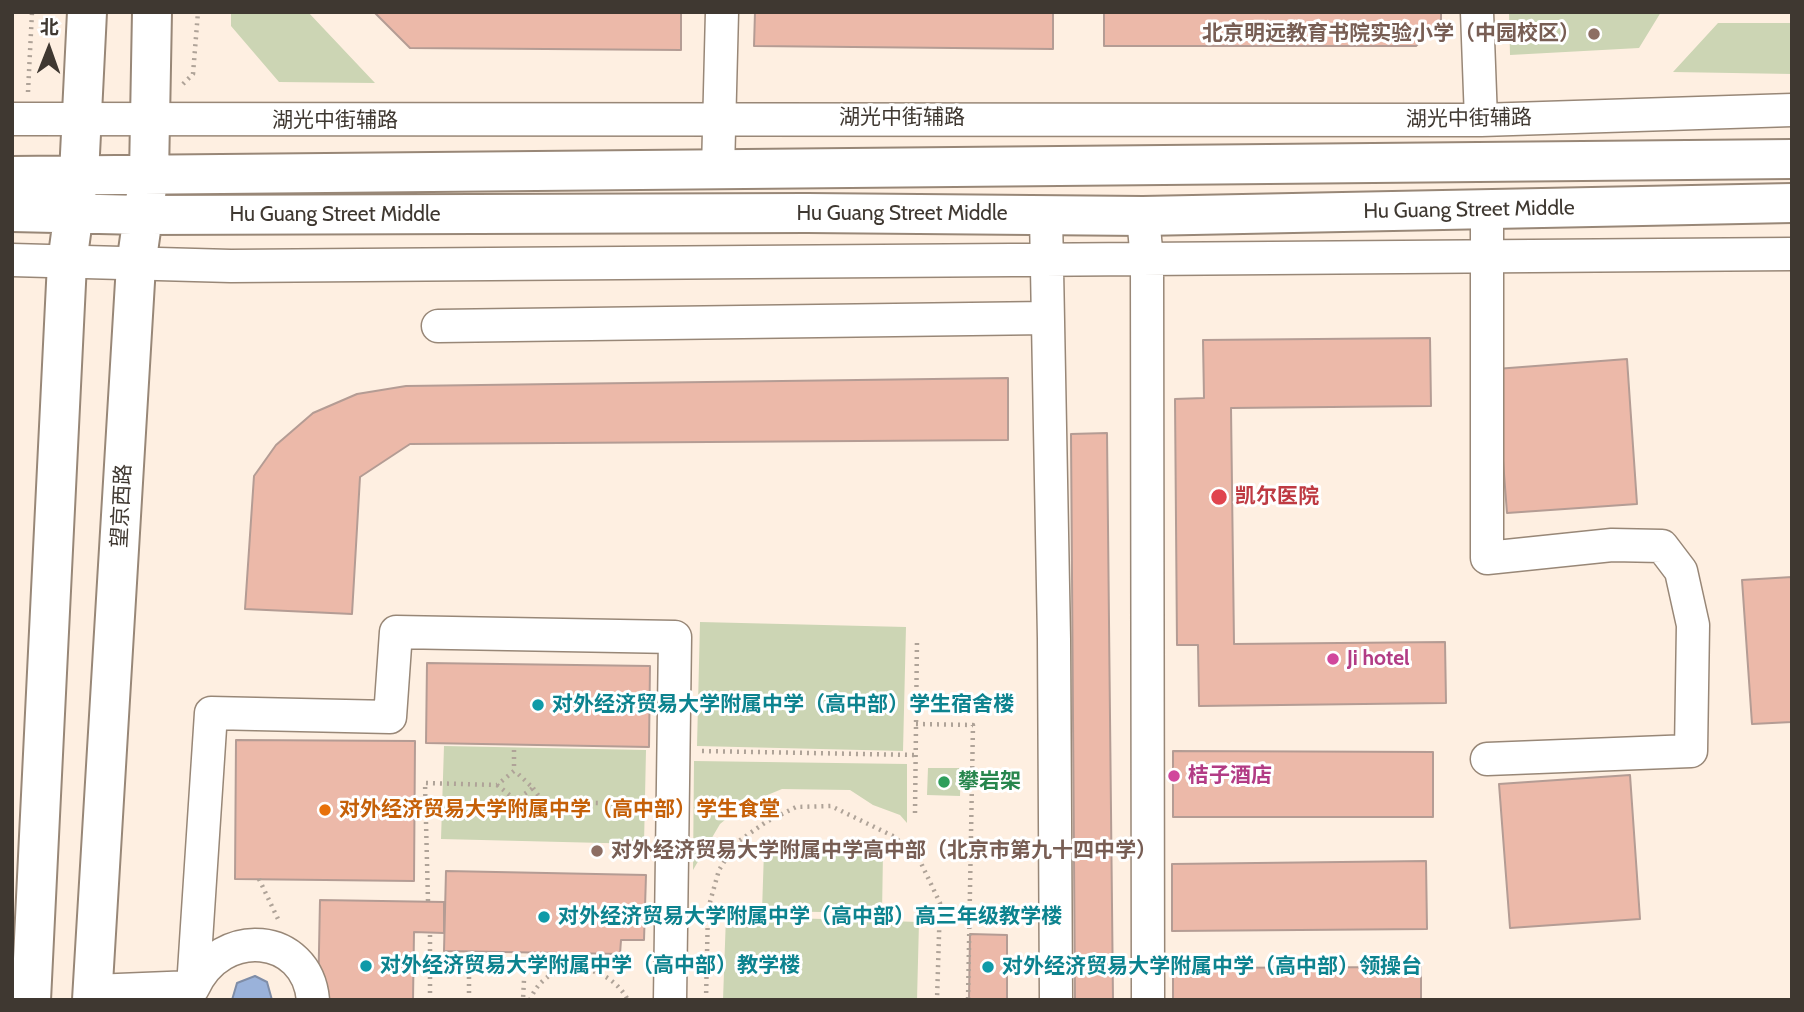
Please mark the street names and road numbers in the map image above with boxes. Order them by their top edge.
street label: 湖光中街辅路 [839,105,965,131]
street label: 湖光中街辅路 [1406,105,1532,133]
street label: 湖光中街辅路 [272,108,398,134]
street label: Hu Guang Street Middle [1363,196,1575,224]
street label: Hu Guang Street Middle [796,201,1008,227]
street label: Hu Guang Street Middle [229,202,441,228]
street label: 望京西路 [107,463,137,549]

